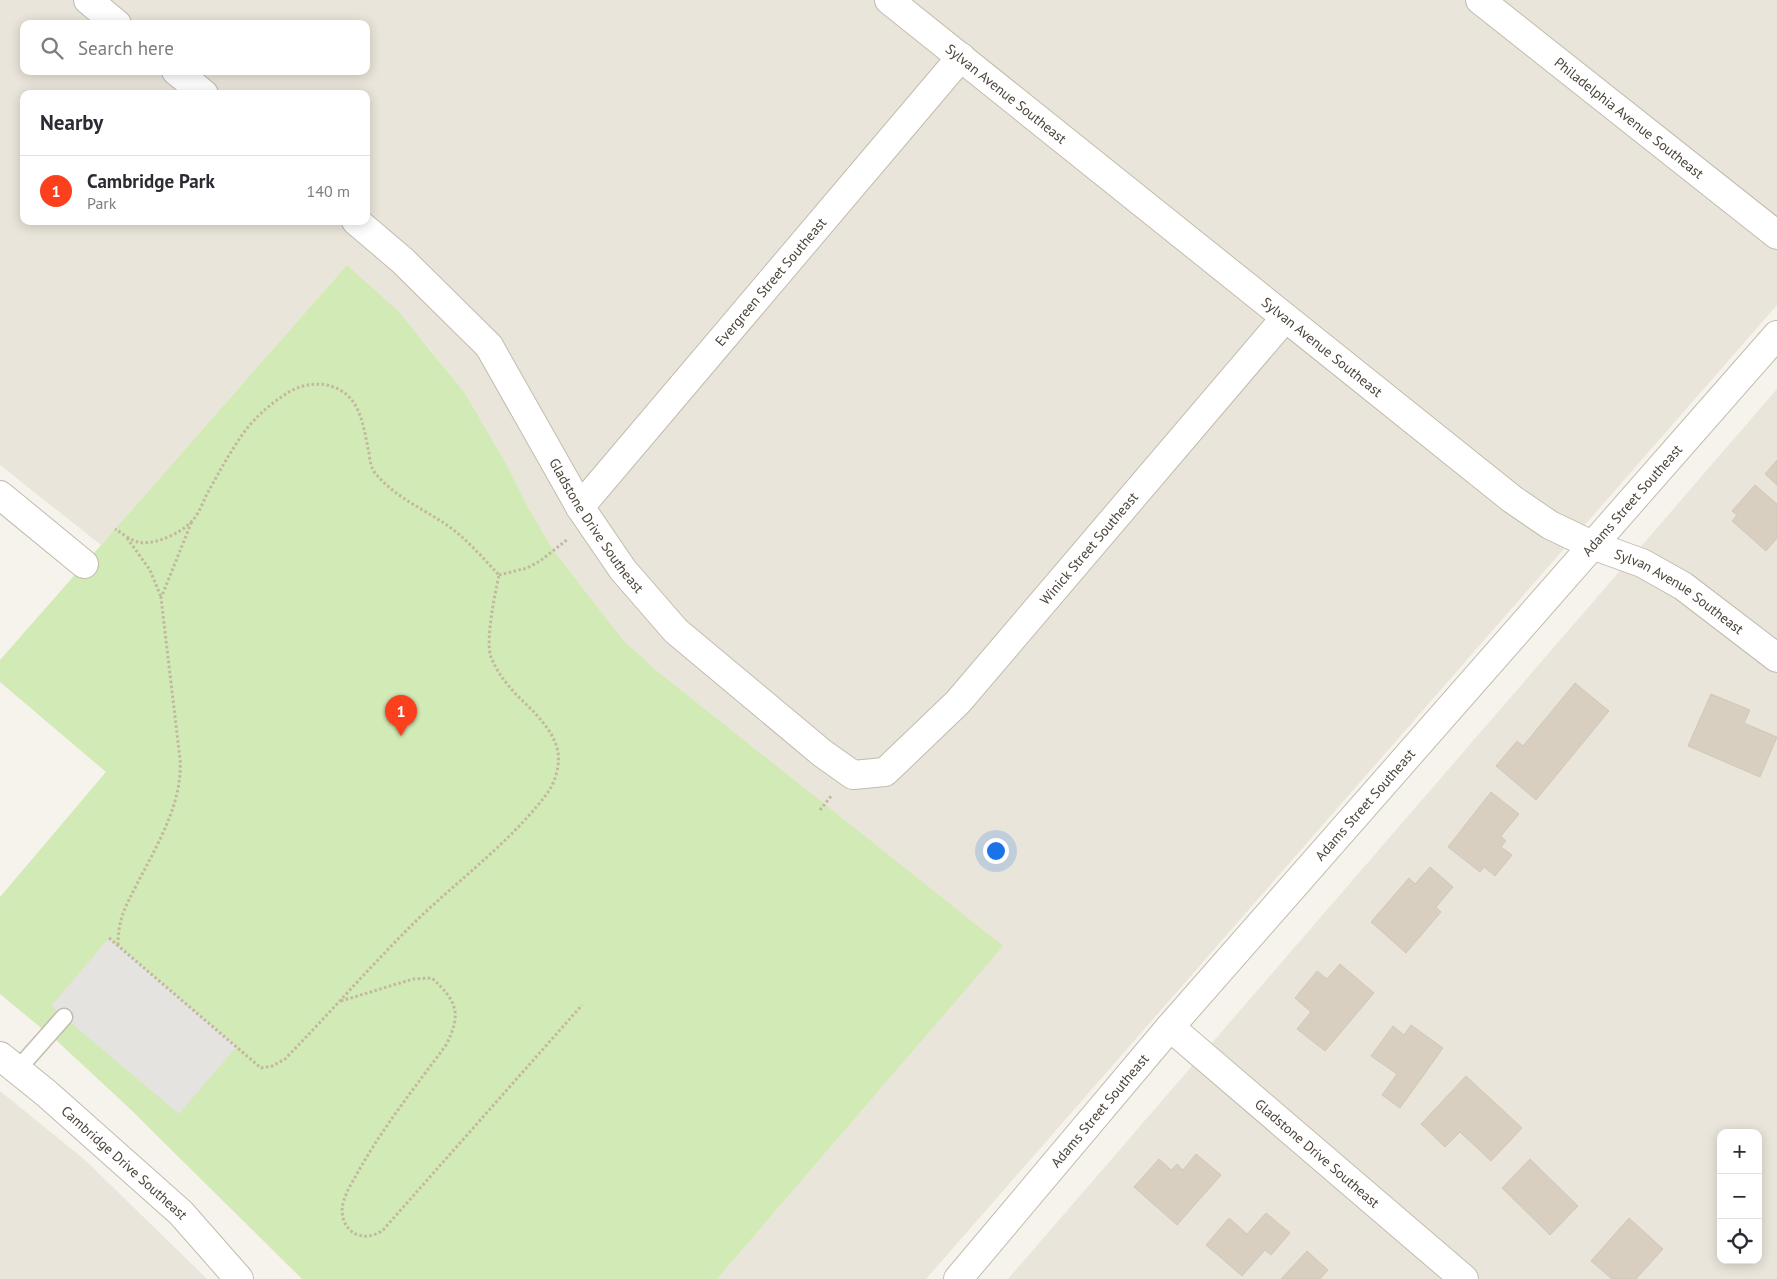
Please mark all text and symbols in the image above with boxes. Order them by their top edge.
search box [20,20,370,75]
icon: search [38,34,66,62]
text: Search here [78,36,174,60]
street label: Sylvan Avenue Southeast [942,40,1070,148]
street label: Philadelphia Avenue Southeast [1551,53,1708,183]
text: Nearby [40,109,103,136]
text: Cambridge Park [87,169,215,193]
text: 1 [51,181,61,201]
text: 140 m [307,181,350,201]
text: Park [87,193,116,213]
street label: Evergreen Street Southeast [711,214,830,350]
street label: Sylvan Avenue Southeast [1258,293,1387,401]
street label: Adams Street Southeast [1578,440,1686,560]
street label: Gladstone Drive Southeast [545,455,648,597]
street label: Winick Street Southeast [1036,488,1142,608]
street label: Sylvan Avenue Southeast [1612,545,1747,638]
pin: 1 [385,695,417,736]
street label: Adams Street Southeast [1311,745,1419,864]
your location [983,838,1009,864]
street label: Adams Street Southeast [1047,1050,1153,1171]
street label: Gladstone Drive Southeast [1251,1095,1384,1212]
street label: Cambridge Drive Southeast [58,1102,192,1224]
map controls [1717,1129,1762,1264]
button: + [1717,1129,1762,1174]
button: − [1717,1174,1762,1219]
button: locate [1717,1219,1762,1264]

